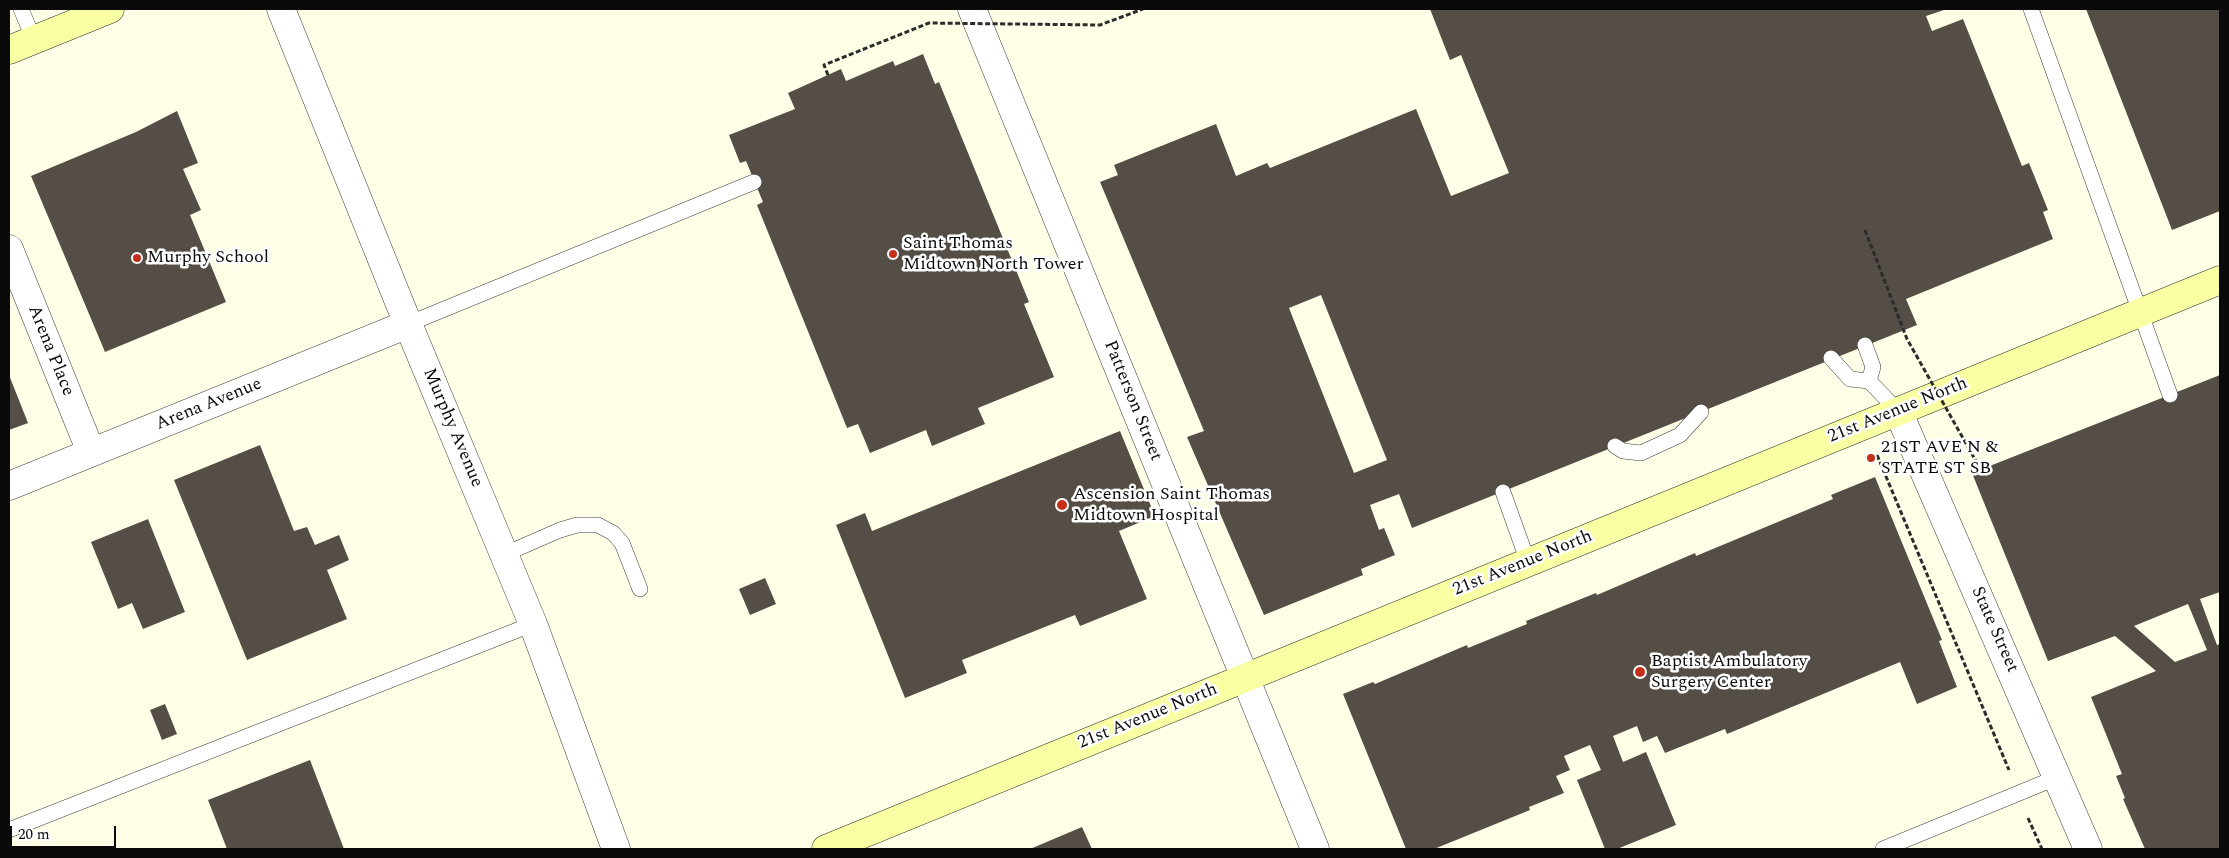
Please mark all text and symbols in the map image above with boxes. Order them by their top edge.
place label: Saint Thomas Midtown North Tower [903,233,1084,276]
place label: Murphy School [147,247,269,269]
marker: Saint Thomas Midtown North Tower [887,248,899,260]
marker: Murphy School [131,252,143,264]
street label: Arena Place [22,302,78,400]
street label: Patterson Street [1098,338,1166,464]
street label: Murphy Avenue [417,365,487,491]
street label: 21st Avenue North [1825,373,1971,449]
street label: Arena Avenue [153,374,265,436]
place label: 21ST AVE N & STATE ST SB [1881,437,1998,479]
marker: 21ST AVE N & STATE ST SB [1865,452,1877,464]
place label: Ascension Saint Thomas Midtown Hospital [1073,484,1270,526]
marker: Ascension Saint Thomas Midtown Hospital [1055,498,1069,512]
street label: 21st Avenue North [1450,526,1596,602]
street label: State Street [1965,584,2023,676]
place label: Baptist Ambulatory Surgery Center [1651,651,1807,694]
marker: Baptist Ambulatory Surgery Center [1633,665,1647,679]
street label: 21st Avenue North [1075,679,1221,755]
scale bar [12,816,119,848]
text: 20 m [18,823,50,846]

